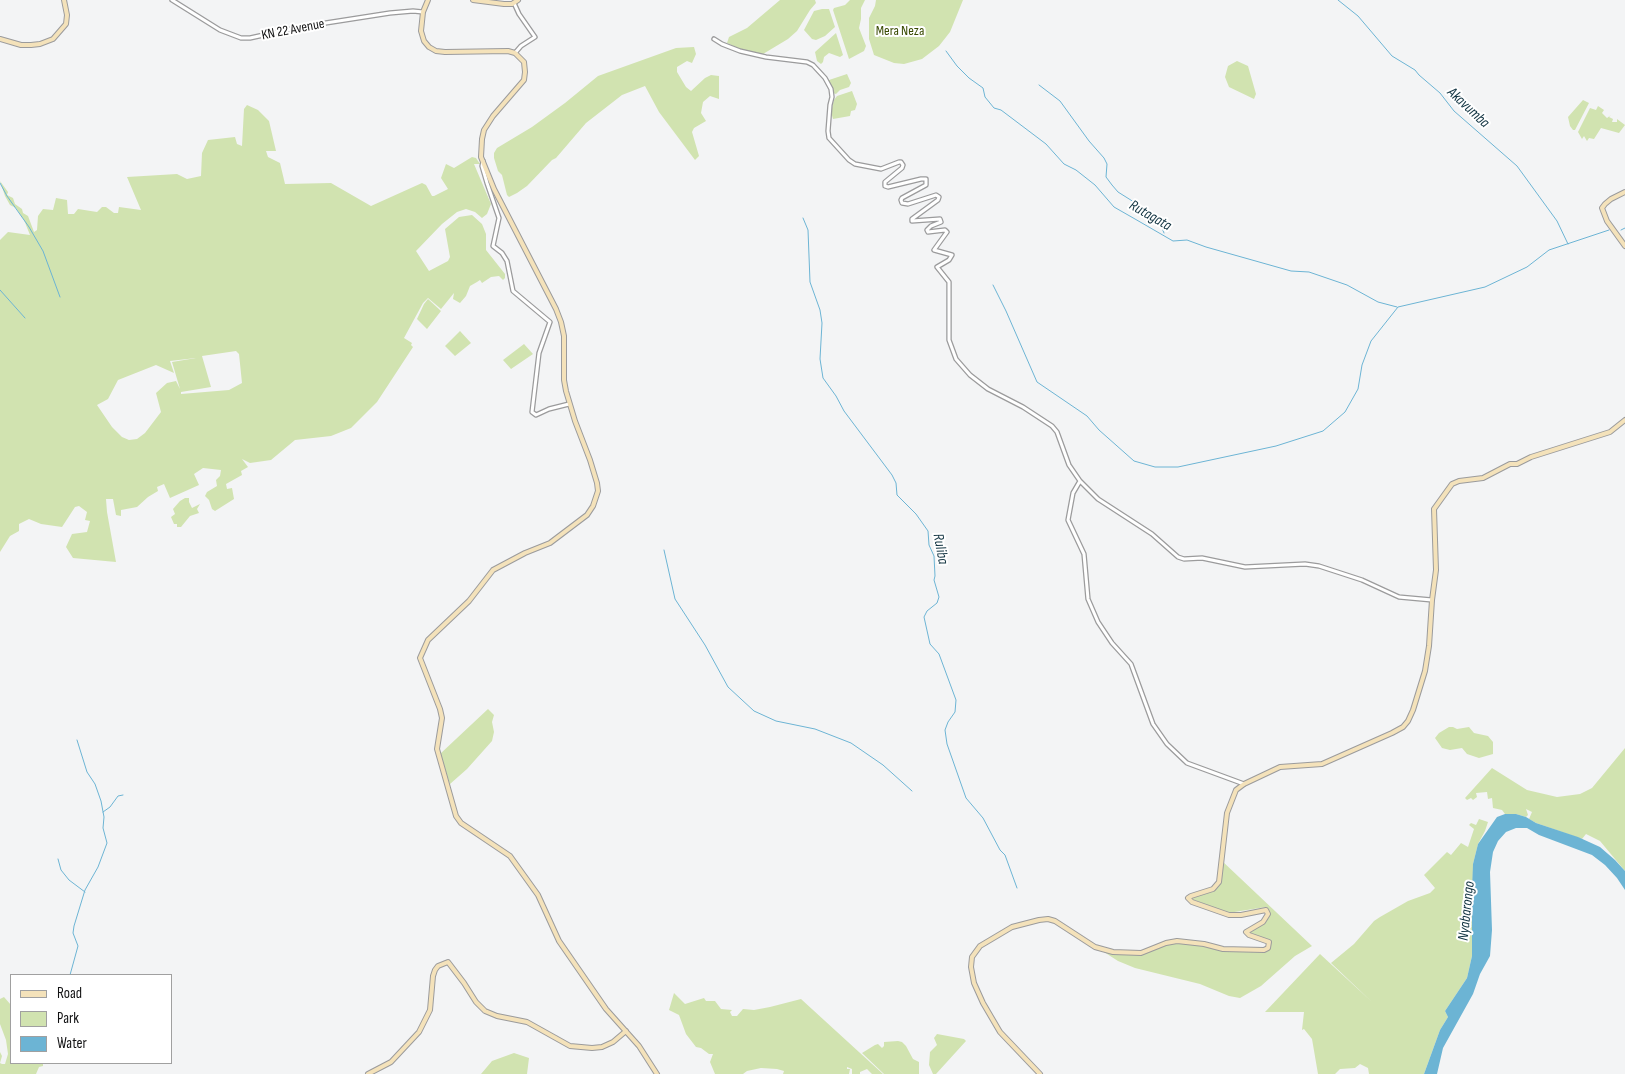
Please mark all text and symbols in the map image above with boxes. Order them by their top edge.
street label: KN 22 Avenue [260,16,326,44]
park label: Mera Neza [876,23,924,39]
water label: Akavumba [1443,84,1493,132]
water label: Rutagata [1126,197,1174,235]
water label: Ruliba [928,532,952,566]
water label: Nyabarongo [1455,880,1479,942]
legend [10,974,172,1064]
text: Road [57,984,82,1003]
text: Park [57,1009,79,1028]
text: Water [57,1034,87,1053]

